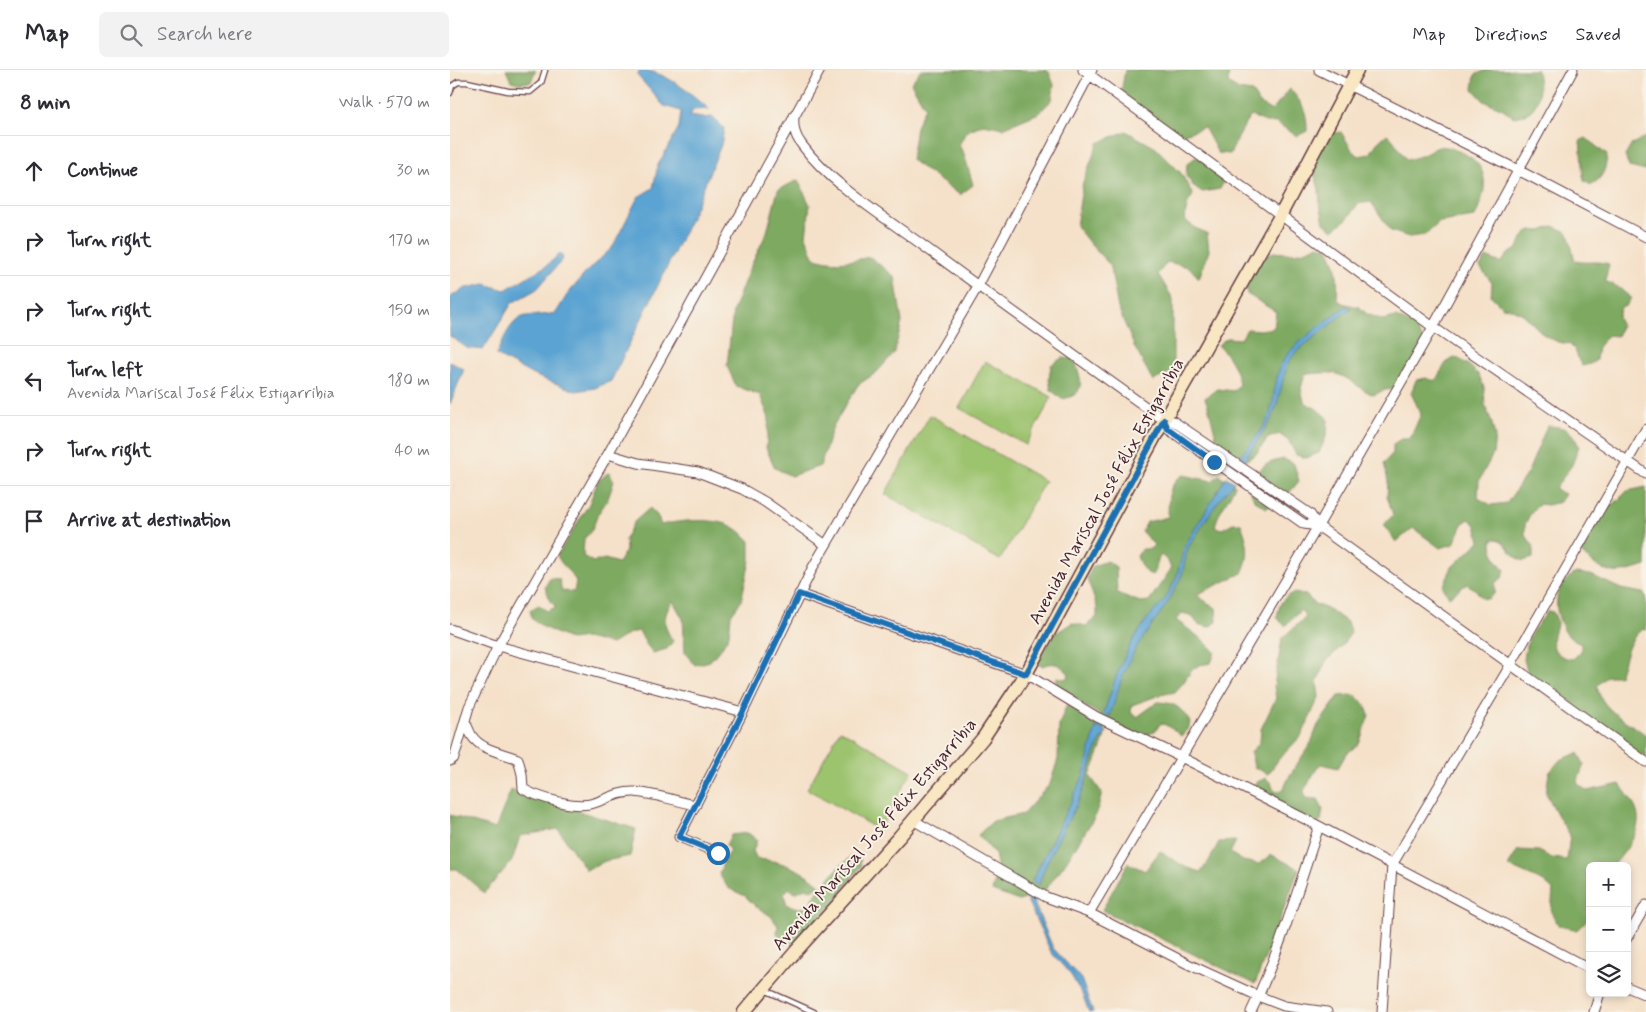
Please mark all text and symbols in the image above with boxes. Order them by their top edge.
search box [99,12,449,57]
text: Map [25,19,69,50]
icon: search [117,21,145,49]
text: Search here [157,22,253,47]
text: Map [1413,23,1446,47]
text: Directions [1474,23,1548,47]
text: Saved [1576,23,1621,47]
text: 8 min [20,89,71,117]
text: Walk · 570 m [339,92,430,113]
icon: ahead [20,157,48,185]
text: Continue [67,158,138,183]
text: 30 m [397,160,430,181]
icon: right [20,227,48,255]
text: Turn right [67,228,151,253]
text: 170 m [388,230,430,251]
icon: right [20,297,48,325]
text: Turn right [67,298,151,323]
text: 150 m [388,300,430,321]
street label: Avenida Mariscal José Félix Estigarribia [1023,354,1190,629]
text: Turn left [67,358,143,383]
icon: left [20,367,48,395]
text: 180 m [387,370,430,391]
text: Avenida Mariscal José Félix Estigarribia [67,383,334,404]
icon: right [20,437,48,465]
text: Turn right [67,438,151,463]
text: 40 m [394,440,430,461]
route end [1203,451,1226,474]
icon: arrive [20,507,48,535]
text: Arrive at destination [67,508,231,533]
street label: Avenida Mariscal José Félix Estigarribia [767,713,983,956]
route start [707,842,730,865]
map controls [1586,862,1631,997]
button: + [1586,862,1631,907]
button: − [1586,907,1631,952]
button: layers [1586,952,1631,997]

